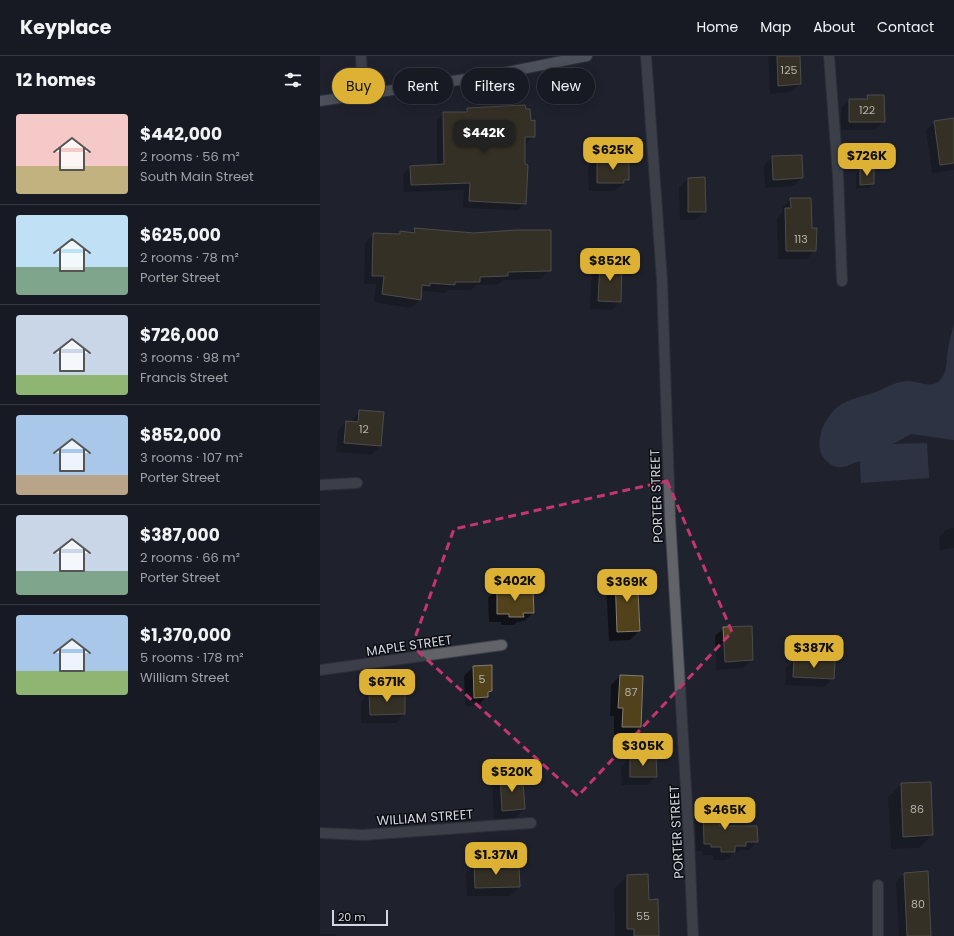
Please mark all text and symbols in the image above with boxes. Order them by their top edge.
text: Keyplace [20,14,112,41]
text: Home [696,17,738,37]
text: Map [760,17,791,37]
text: About [813,17,855,37]
text: Contact [877,17,934,37]
house number: 125 [781,62,797,78]
text: 12 homes [16,68,96,92]
chip: Buy [332,68,385,104]
chip: Rent [393,68,453,104]
chip: Filters [461,68,529,104]
chip: New [537,68,595,104]
icon: filters [282,69,304,91]
house number: 122 [859,102,875,118]
pin: $442K [456,120,512,154]
text: $442,000 [140,122,222,146]
text: $442K [463,123,505,142]
icon: home [48,130,96,178]
pin: $625K [585,137,641,171]
text: $625K [592,140,634,159]
pin: $726K [839,143,895,177]
text: $726K [847,146,887,165]
text: 2 rooms · 56 m² [140,147,240,166]
text: South Main Street [140,167,254,186]
text: $625,000 [140,223,221,247]
icon: home [48,231,96,279]
house number: 113 [794,231,808,247]
text: 2 rooms · 78 m² [140,248,239,267]
pin: $852K [582,248,638,282]
text: $852K [589,251,631,270]
text: Porter Street [140,268,220,287]
text: $726,000 [140,323,219,347]
icon: home [48,331,96,379]
text: 3 rooms · 98 m² [140,348,240,367]
text: Francis Street [140,368,228,387]
house number: 12 [359,421,369,437]
text: $852,000 [140,423,221,447]
icon: home [48,431,96,479]
text: 3 rooms · 107 m² [140,448,243,467]
street label: PORTER STREET [645,449,668,543]
text: Porter Street [140,468,220,487]
text: $387,000 [140,523,220,547]
icon: home [48,531,96,579]
text: 2 rooms · 66 m² [140,548,240,567]
text: Porter Street [140,568,220,587]
pin: $402K [487,568,543,602]
pin: $369K [599,569,655,603]
text: $402K [494,571,536,590]
text: $369K [606,572,648,591]
text: $1,370,000 [140,623,231,647]
street label: MAPLE STREET [365,630,453,661]
icon: home [48,631,96,679]
pin: $387K [786,635,842,669]
text: $387K [794,638,834,657]
text: 5 rooms · 178 m² [140,648,244,667]
text: William Street [140,668,229,687]
pin: $671K [359,669,415,703]
house number: 5 [479,671,486,687]
text: $671K [368,672,406,691]
house number: 87 [625,684,637,700]
pin: $305K [615,733,671,767]
text: $305K [622,736,664,755]
pin: $520K [484,759,540,793]
text: $520K [491,762,533,781]
street label: PORTER STREET [665,785,688,879]
pin: $465K [697,797,753,831]
text: $465K [703,800,747,819]
house number: 86 [910,801,924,817]
street label: WILLIAM STREET [376,805,474,830]
pin: $1.37M [463,842,529,876]
text: $1.37M [474,845,518,864]
house number: 80 [911,896,925,912]
scale bar [332,908,388,927]
house number: 55 [636,908,650,924]
text: 20 m [338,909,366,925]

